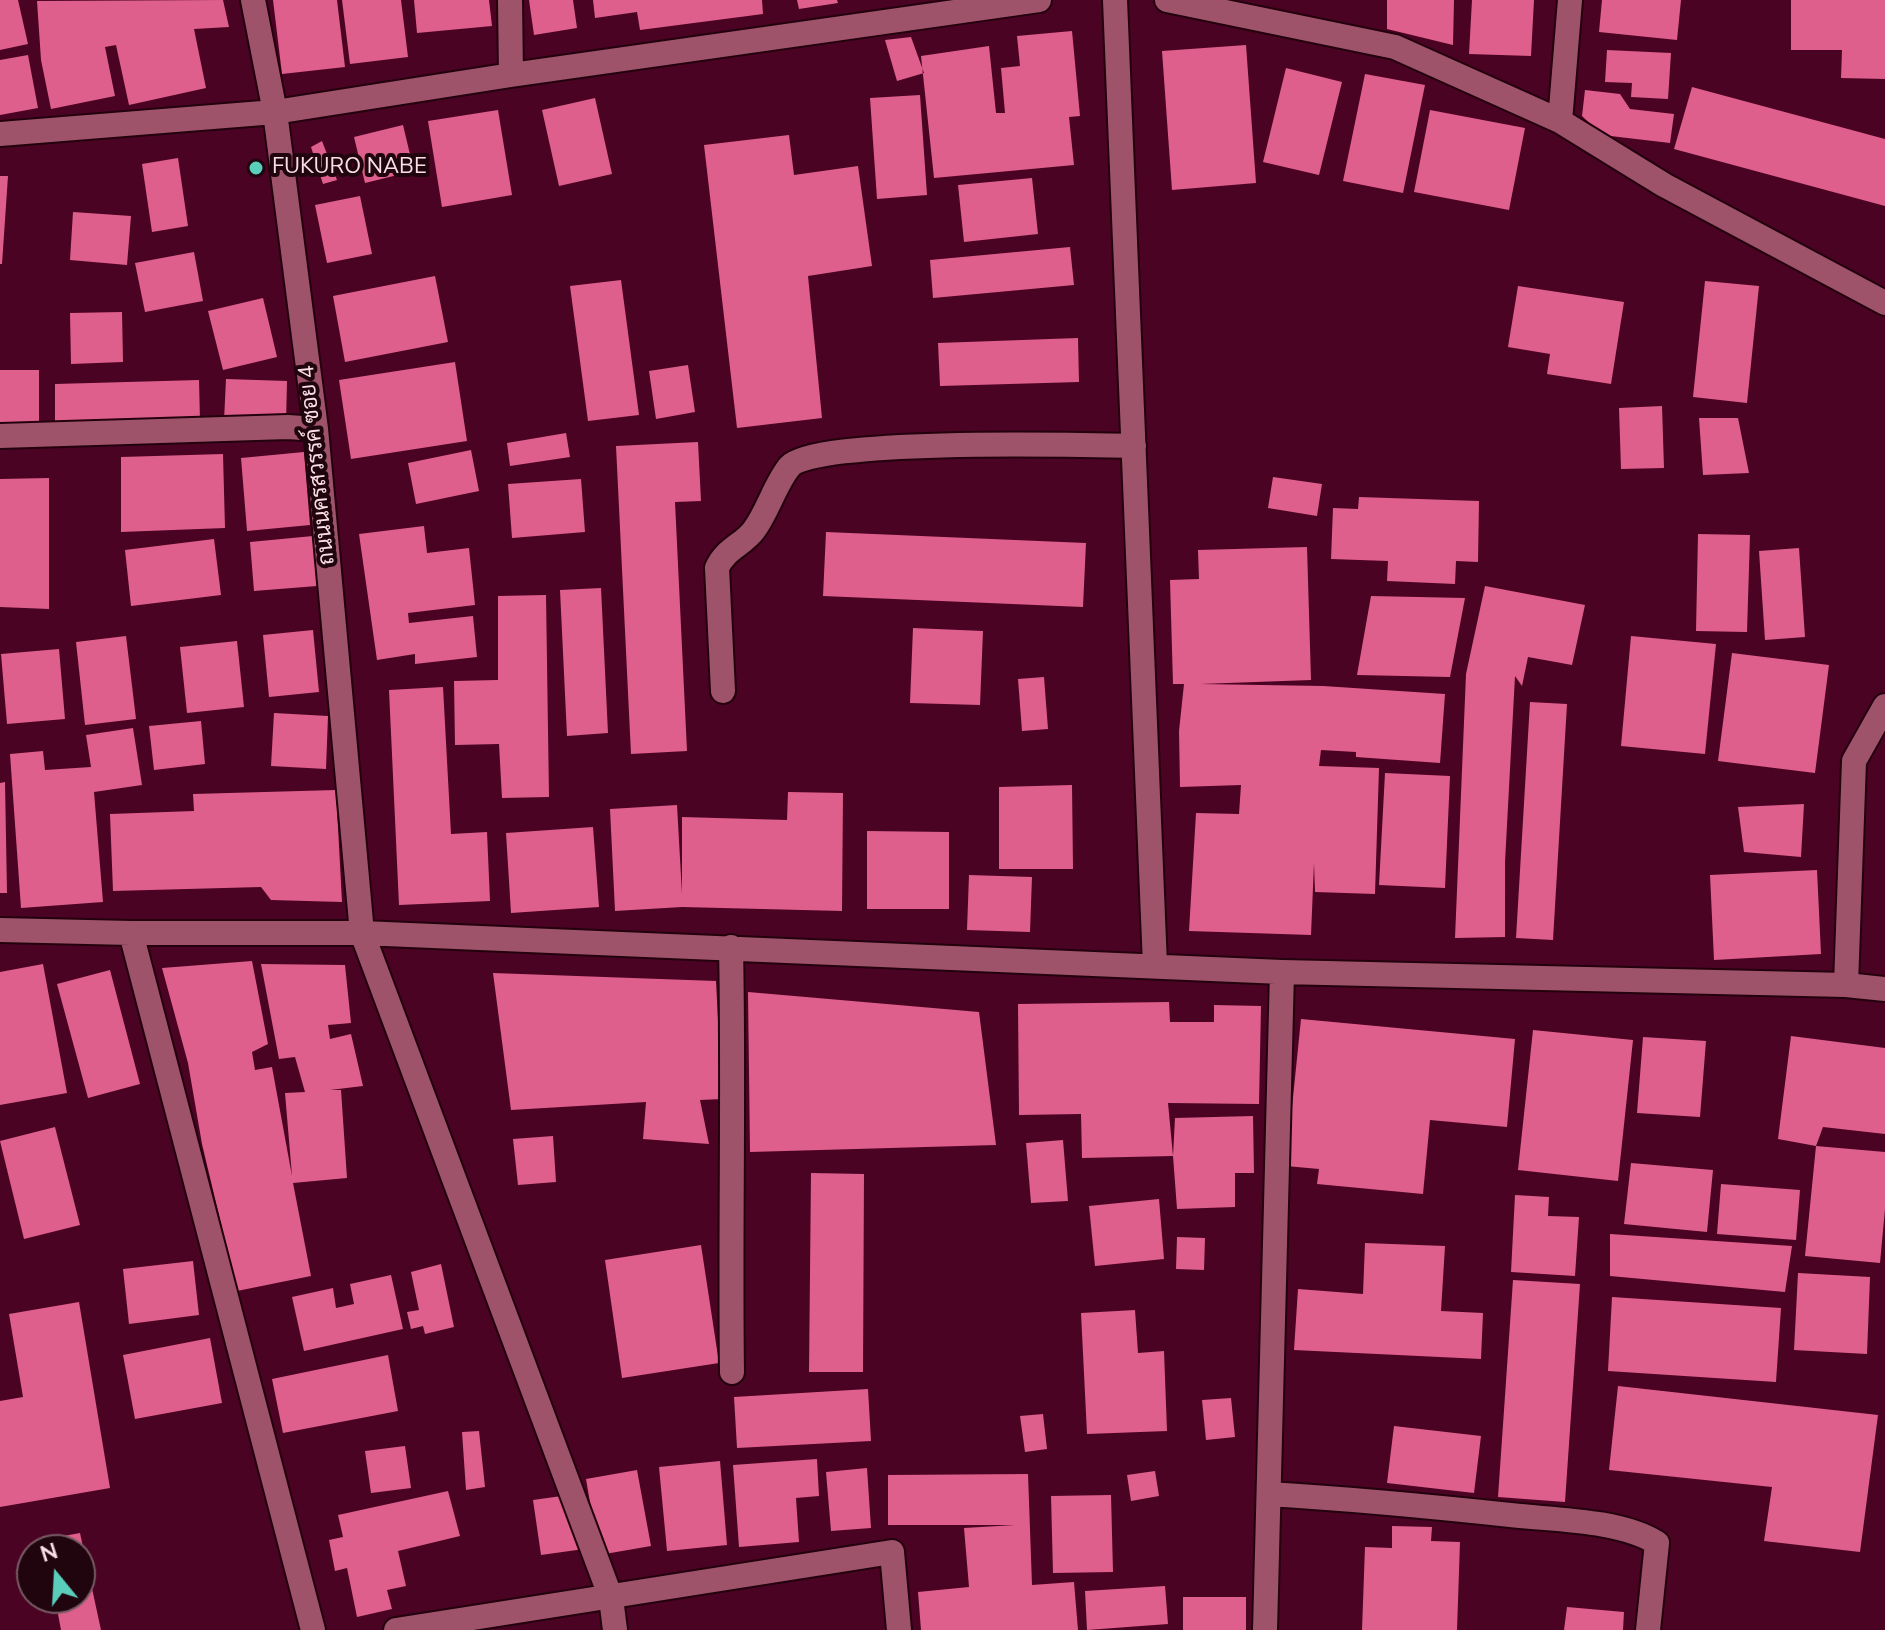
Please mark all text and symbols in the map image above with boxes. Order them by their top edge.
place label: FUKURO NABE [272,155,427,181]
marker: FUKURO NABE [247,159,265,177]
street label: ถนนนครสวรรค์ ซอย 4 [294,364,342,566]
north arrow [16,1534,96,1614]
text: N [37,1536,62,1570]

